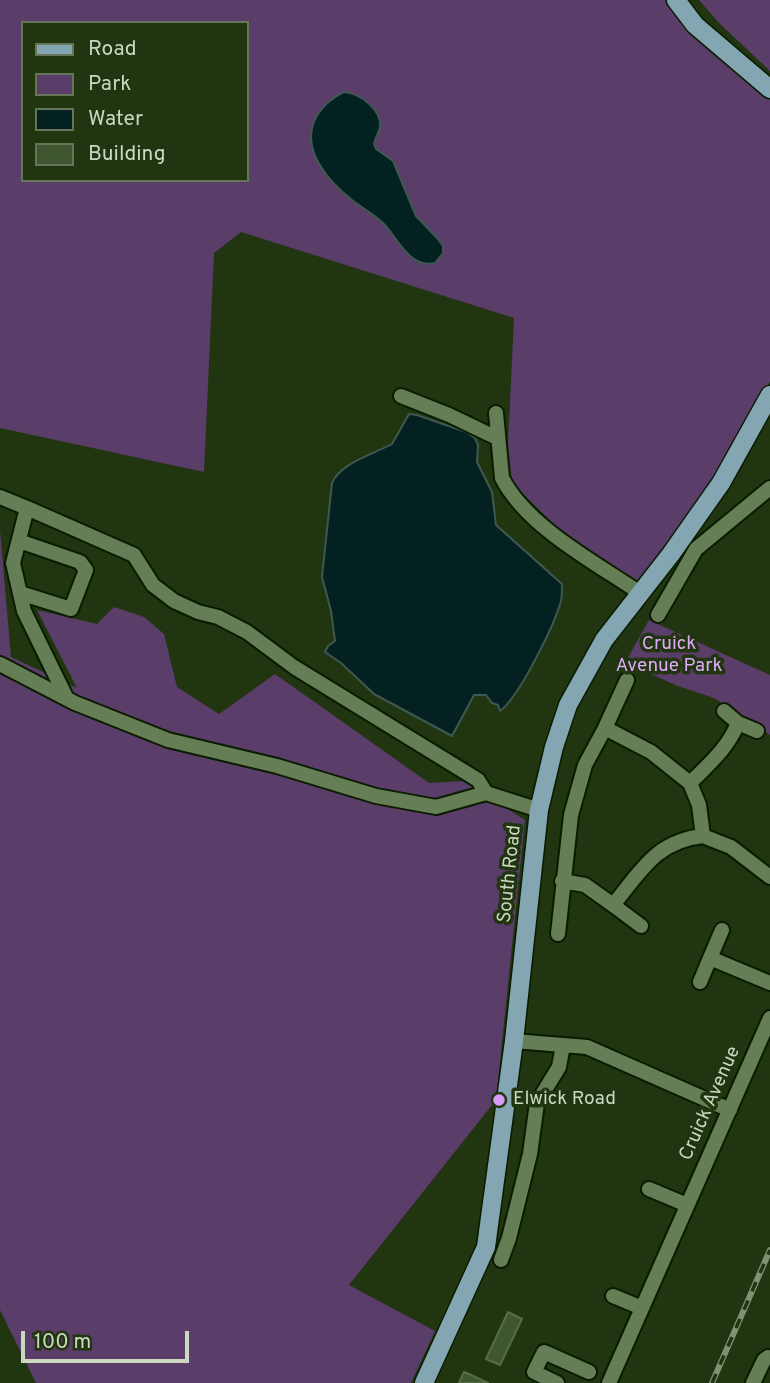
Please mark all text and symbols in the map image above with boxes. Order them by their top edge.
legend [21,21,248,182]
text: Road [88,36,137,63]
text: Park [88,71,131,98]
text: Water [88,106,143,133]
text: Building [88,141,166,168]
park label: Cruick Avenue Park [615,634,723,678]
street label: South Road [495,824,527,924]
street label: Cruick Avenue [676,1043,746,1165]
place label: Elwick Road [513,1089,616,1111]
marker: Elwick Road [491,1092,507,1108]
scale bar [24,1316,192,1360]
text: 100 m [34,1329,91,1356]

